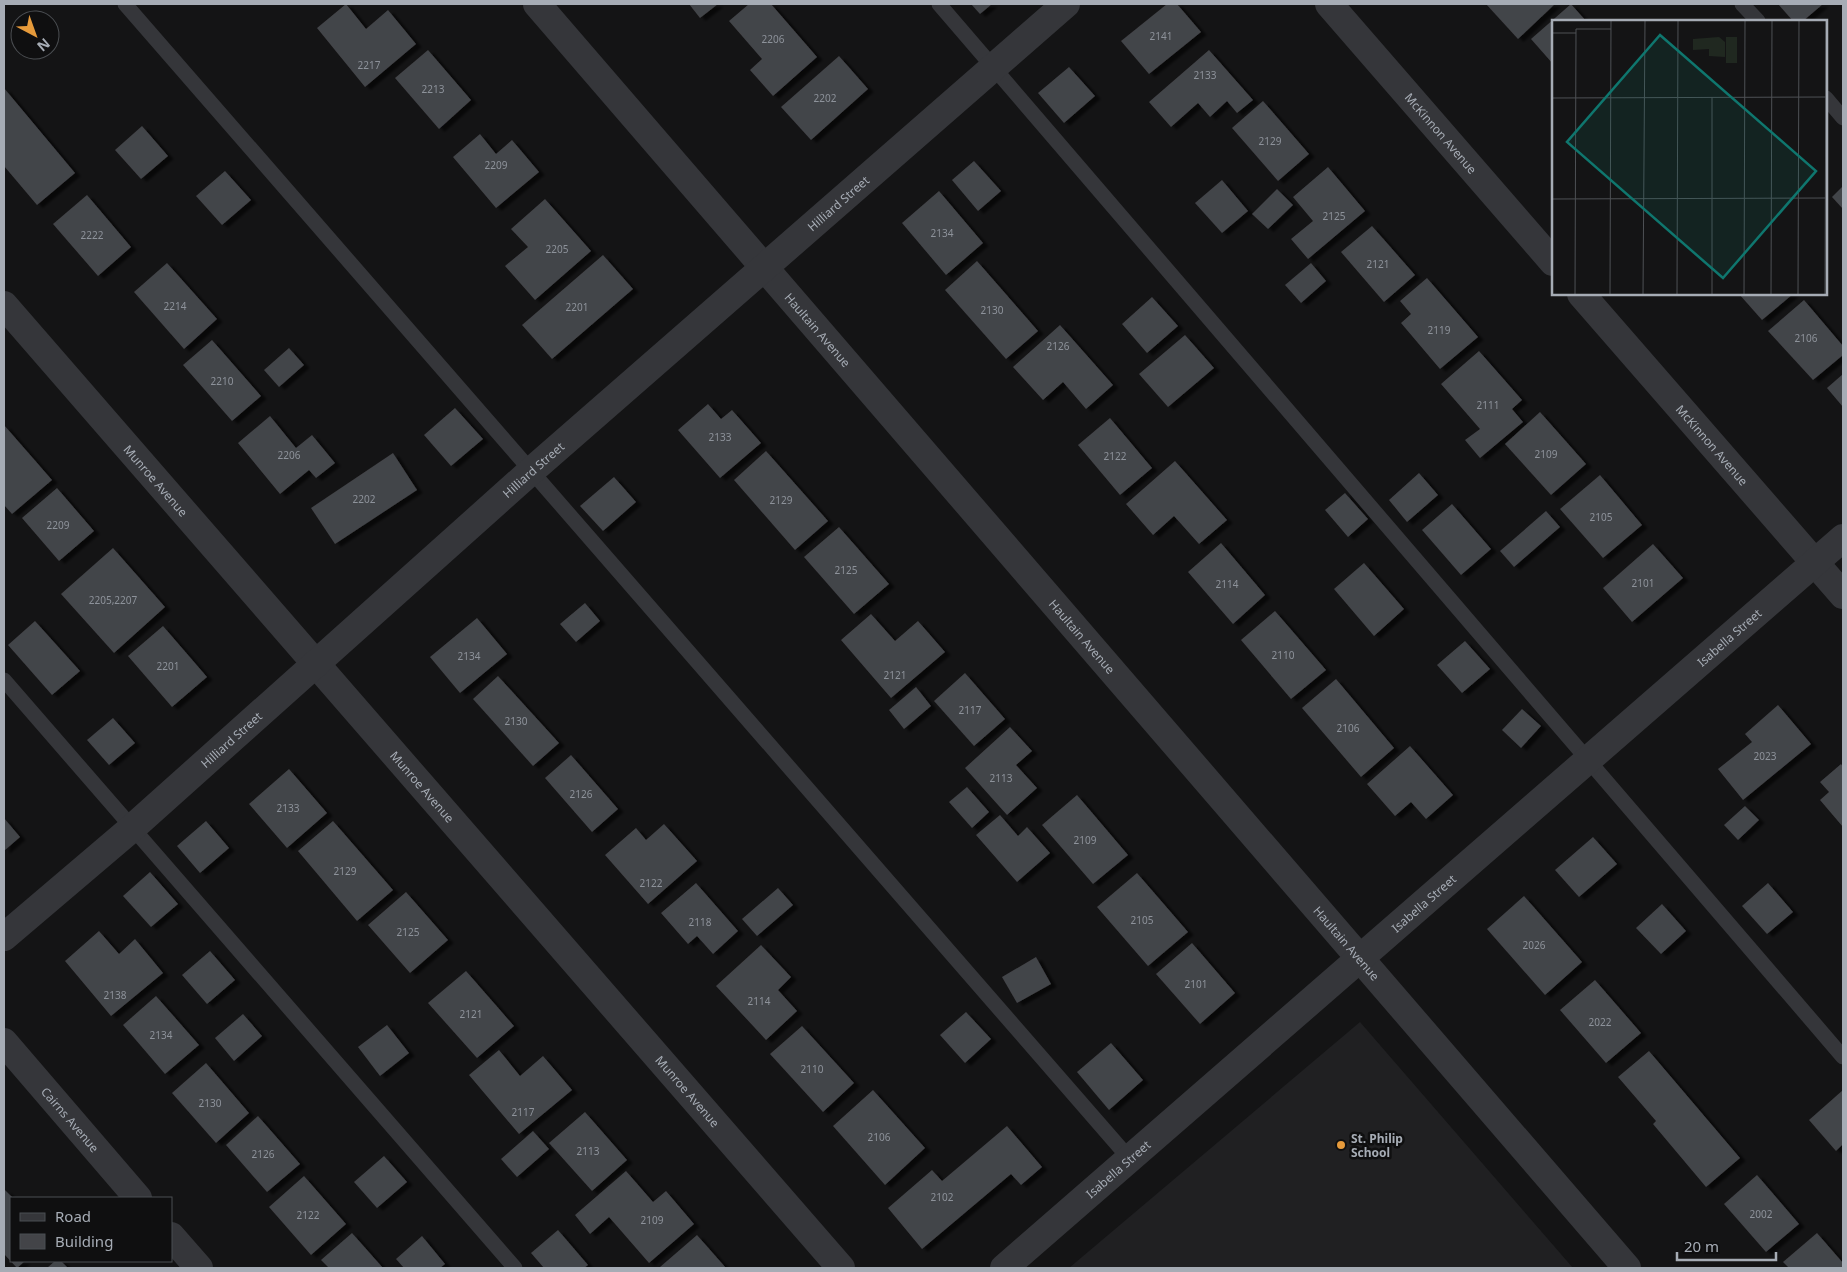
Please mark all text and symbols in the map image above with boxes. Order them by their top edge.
north arrow [10,10,60,60]
inset map [1552,20,1827,295]
house number: 2141 [1150,29,1172,43]
house number: 2206 [762,32,785,46]
text: N [33,34,54,56]
house number: 2217 [358,58,381,72]
house number: 2133 [1194,68,1217,82]
house number: 2213 [422,82,445,96]
street label: McKinnon Avenue [1401,89,1481,177]
house number: 2202 [814,91,837,105]
house number: 2129 [1259,134,1282,148]
house number: 2209 [485,158,508,172]
street label: Hilliard Street [803,171,873,235]
house number: 2125 [1323,209,1346,223]
house number: 2134 [931,226,954,240]
house number: 2222 [81,228,104,242]
house number: 2205 [546,242,569,256]
house number: 2121 [1367,257,1389,271]
street label: Haultain Avenue [781,289,855,371]
house number: 2214 [164,299,187,313]
house number: 2201 [566,300,588,314]
house number: 2130 [981,303,1004,317]
house number: 2119 [1428,323,1451,337]
house number: 2106 [1795,331,1818,345]
house number: 2126 [1047,339,1070,353]
house number: 2210 [211,374,234,388]
house number: 2111 [1477,398,1499,412]
street label: McKinnon Avenue [1672,401,1752,489]
house number: 2133 [709,430,732,444]
street label: Hilliard Street [499,437,568,501]
street label: Munroe Avenue [120,441,192,520]
house number: 2109 [1535,447,1558,461]
house number: 2206 [278,448,301,462]
house number: 2122 [1104,449,1127,463]
house number: 2202 [353,492,376,506]
house number: 2129 [770,493,793,507]
house number: 2105 [1590,510,1613,524]
house number: 2209 [47,518,70,532]
house number: 2125 [835,563,858,577]
house number: 2101 [1632,576,1654,590]
house number: 2114 [1216,577,1239,591]
house number: 2205,2207 [89,593,137,607]
street label: Haultain Avenue [1045,596,1119,677]
street label: Isabella Street [1693,604,1765,670]
house number: 2110 [1272,648,1295,662]
house number: 2134 [458,649,481,663]
house number: 2201 [157,659,179,673]
house number: 2121 [884,668,906,682]
house number: 2117 [959,703,982,717]
street label: Hilliard Street [197,707,266,771]
house number: 2130 [505,714,528,728]
house number: 2106 [1337,721,1360,735]
street label: Munroe Avenue [387,747,459,826]
house number: 2023 [1754,749,1777,763]
house number: 2113 [990,771,1013,785]
house number: 2126 [570,787,593,801]
house number: 2133 [277,801,300,815]
house number: 2109 [1074,833,1097,847]
house number: 2129 [334,864,357,878]
street label: Isabella Street [1388,870,1460,936]
house number: 2122 [640,876,663,890]
street label: Haultain Avenue [1310,902,1384,984]
house number: 2105 [1131,913,1154,927]
house number: 2118 [689,915,712,929]
house number: 2125 [397,925,420,939]
house number: 2026 [1523,938,1546,952]
house number: 2101 [1185,977,1207,991]
house number: 2138 [104,988,127,1002]
house number: 2114 [748,994,771,1008]
house number: 2121 [460,1007,482,1021]
house number: 2022 [1589,1015,1612,1029]
house number: 2134 [150,1028,173,1042]
street label: Munroe Avenue [652,1052,724,1131]
house number: 2110 [801,1062,824,1076]
street label: Cairns Avenue [38,1083,103,1156]
house number: 2130 [199,1096,222,1110]
house number: 2117 [512,1105,535,1119]
house number: 2106 [868,1130,891,1144]
place label: St. Philip School [1351,1130,1403,1161]
street label: Isabella Street [1082,1136,1154,1202]
marker: St. Philip School [1335,1139,1347,1151]
house number: 2113 [577,1144,600,1158]
house number: 2126 [252,1147,275,1161]
house number: 2102 [931,1190,954,1204]
legend [10,1197,172,1262]
text: Road [55,1206,91,1226]
house number: 2002 [1750,1207,1773,1221]
house number: 2122 [297,1208,320,1222]
house number: 2109 [641,1213,664,1227]
scale bar [1677,1230,1776,1262]
text: Building [55,1231,113,1251]
text: 20 m [1684,1236,1719,1256]

